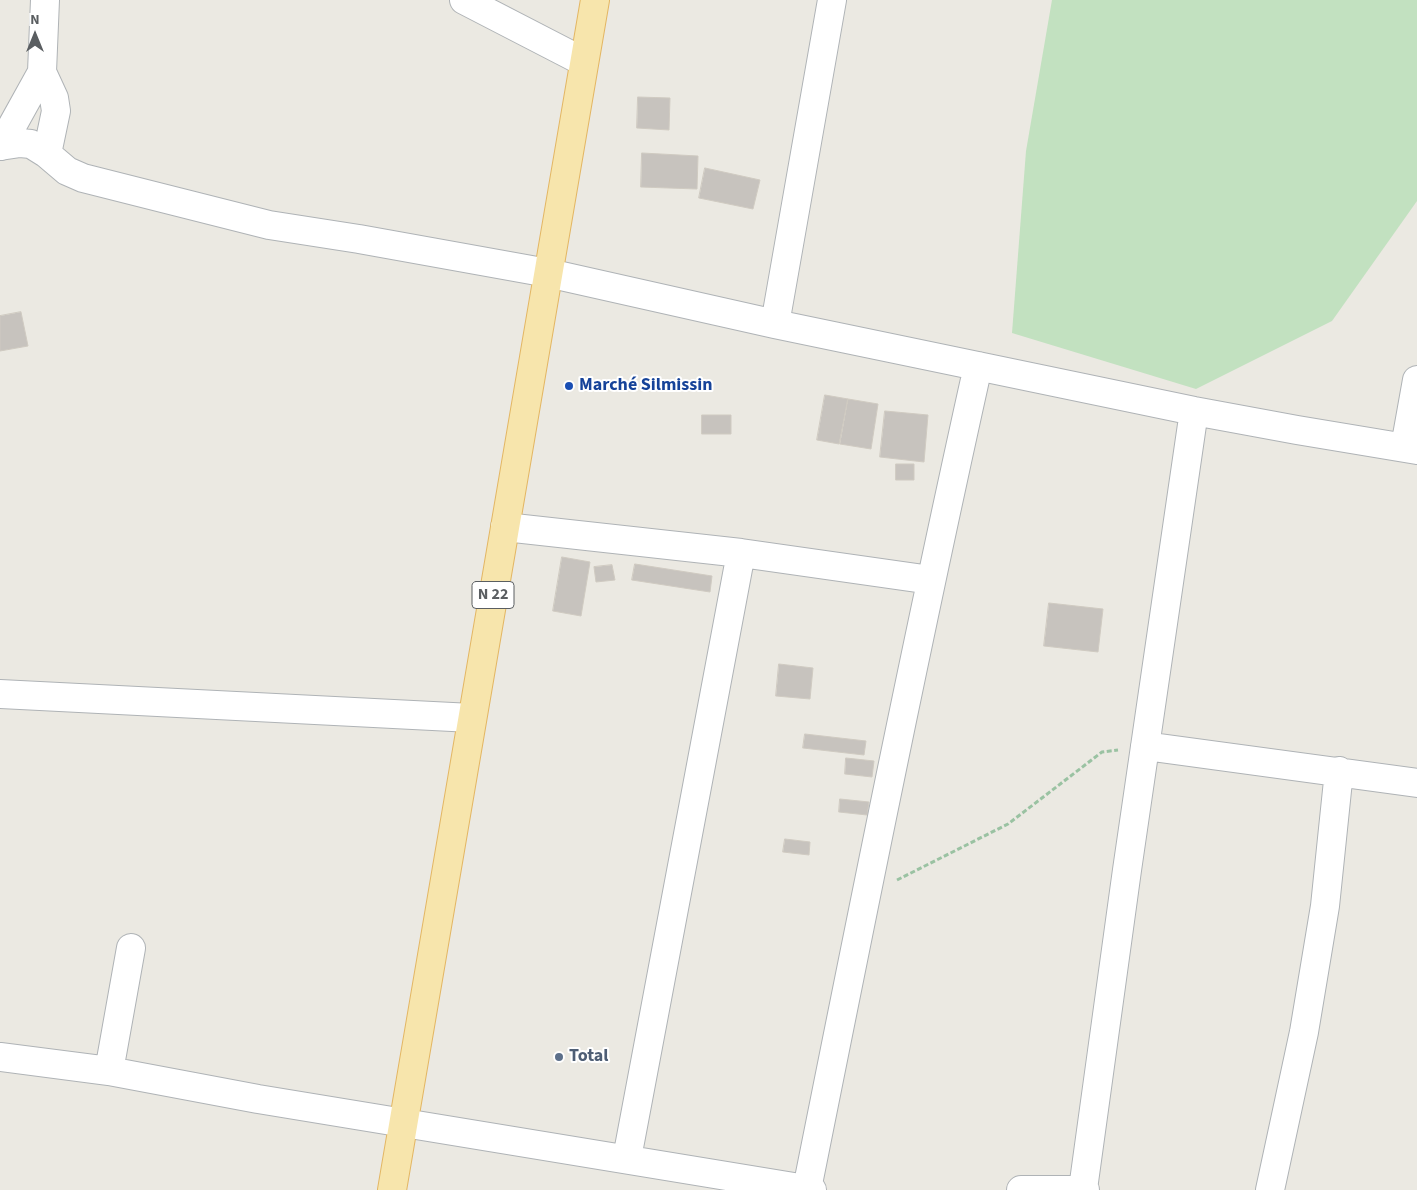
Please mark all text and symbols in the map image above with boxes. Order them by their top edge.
north arrow [10,10,60,60]
text: N [30,10,40,30]
place label: Marché Silmissin [579,375,713,397]
marker: Marché Silmissin [563,380,575,392]
road number: N 22 [472,582,514,608]
place label: Total [569,1046,608,1068]
marker: Total [553,1051,565,1063]

